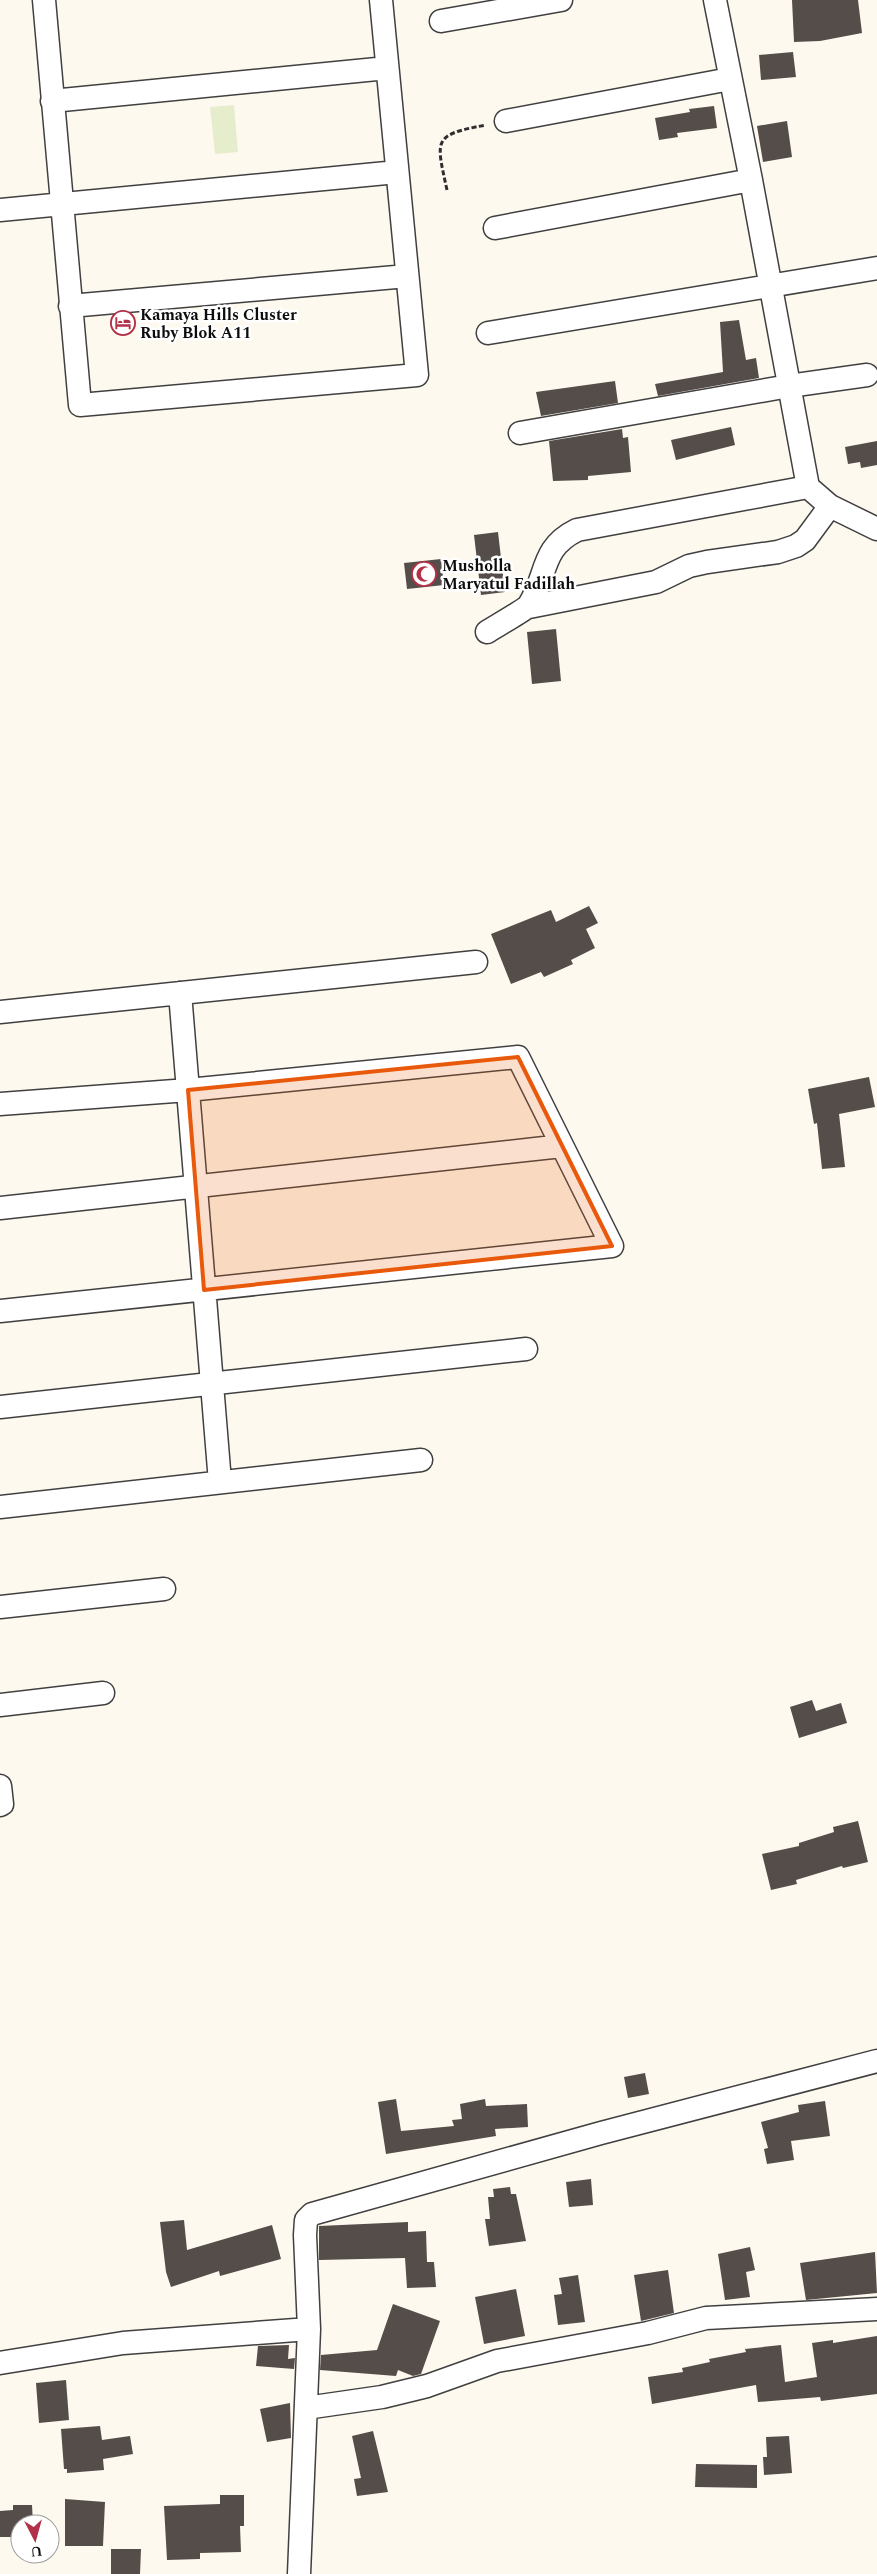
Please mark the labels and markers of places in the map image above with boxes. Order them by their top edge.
place label: Kamaya Hills Cluster Ruby Blok A11 [140,303,297,345]
hotel icon: Kamaya Hills Cluster Ruby Blok A11 [110,310,136,336]
place label: Musholla Maryatul Fadillah [442,554,575,596]
mosque icon: Musholla Maryatul Fadillah [411,561,437,587]

